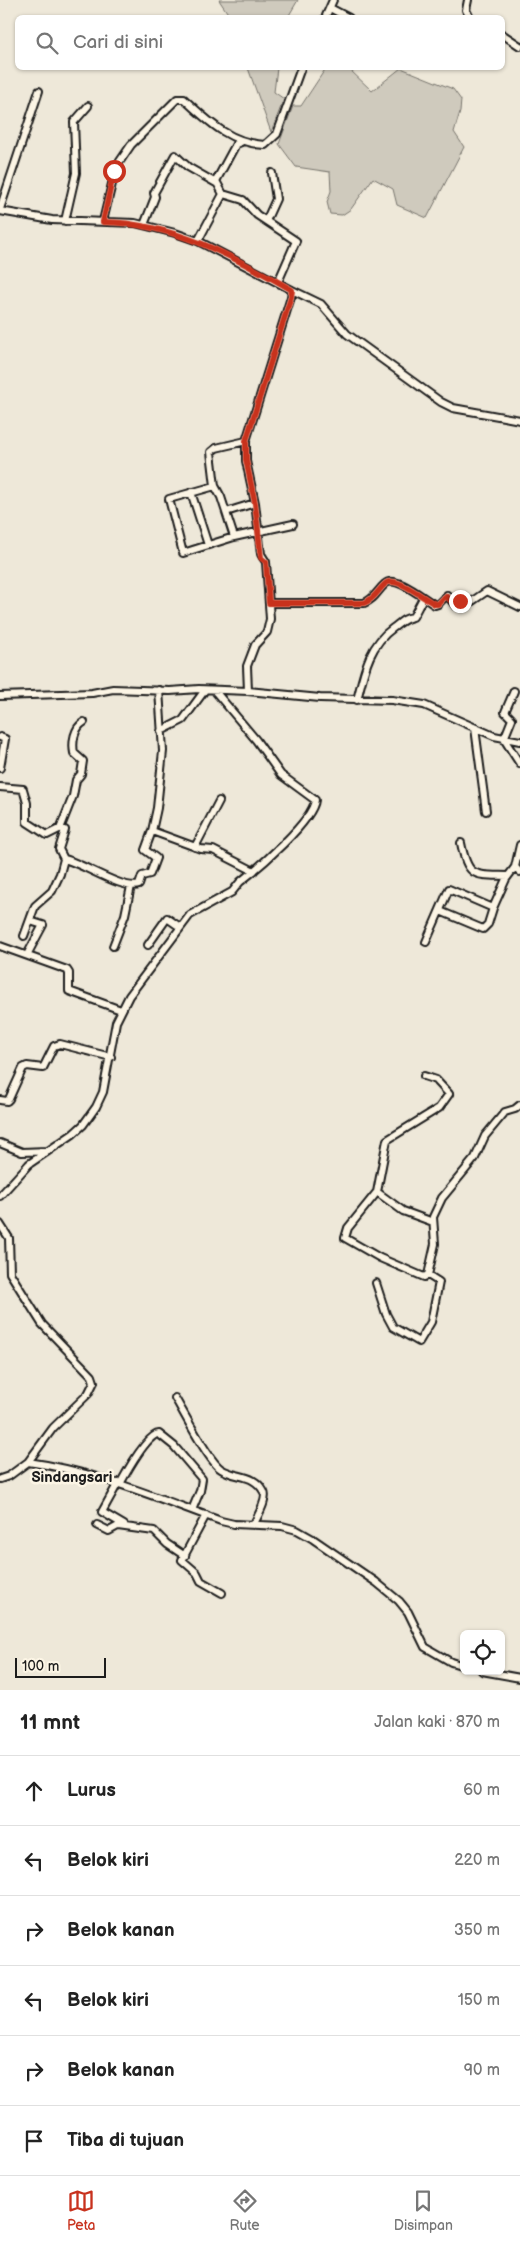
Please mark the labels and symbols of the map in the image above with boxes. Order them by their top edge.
route start [103,160,126,183]
route end [449,590,472,613]
district label: Sindangsari [31,1468,113,1487]
scale bar [15,1655,106,1678]

